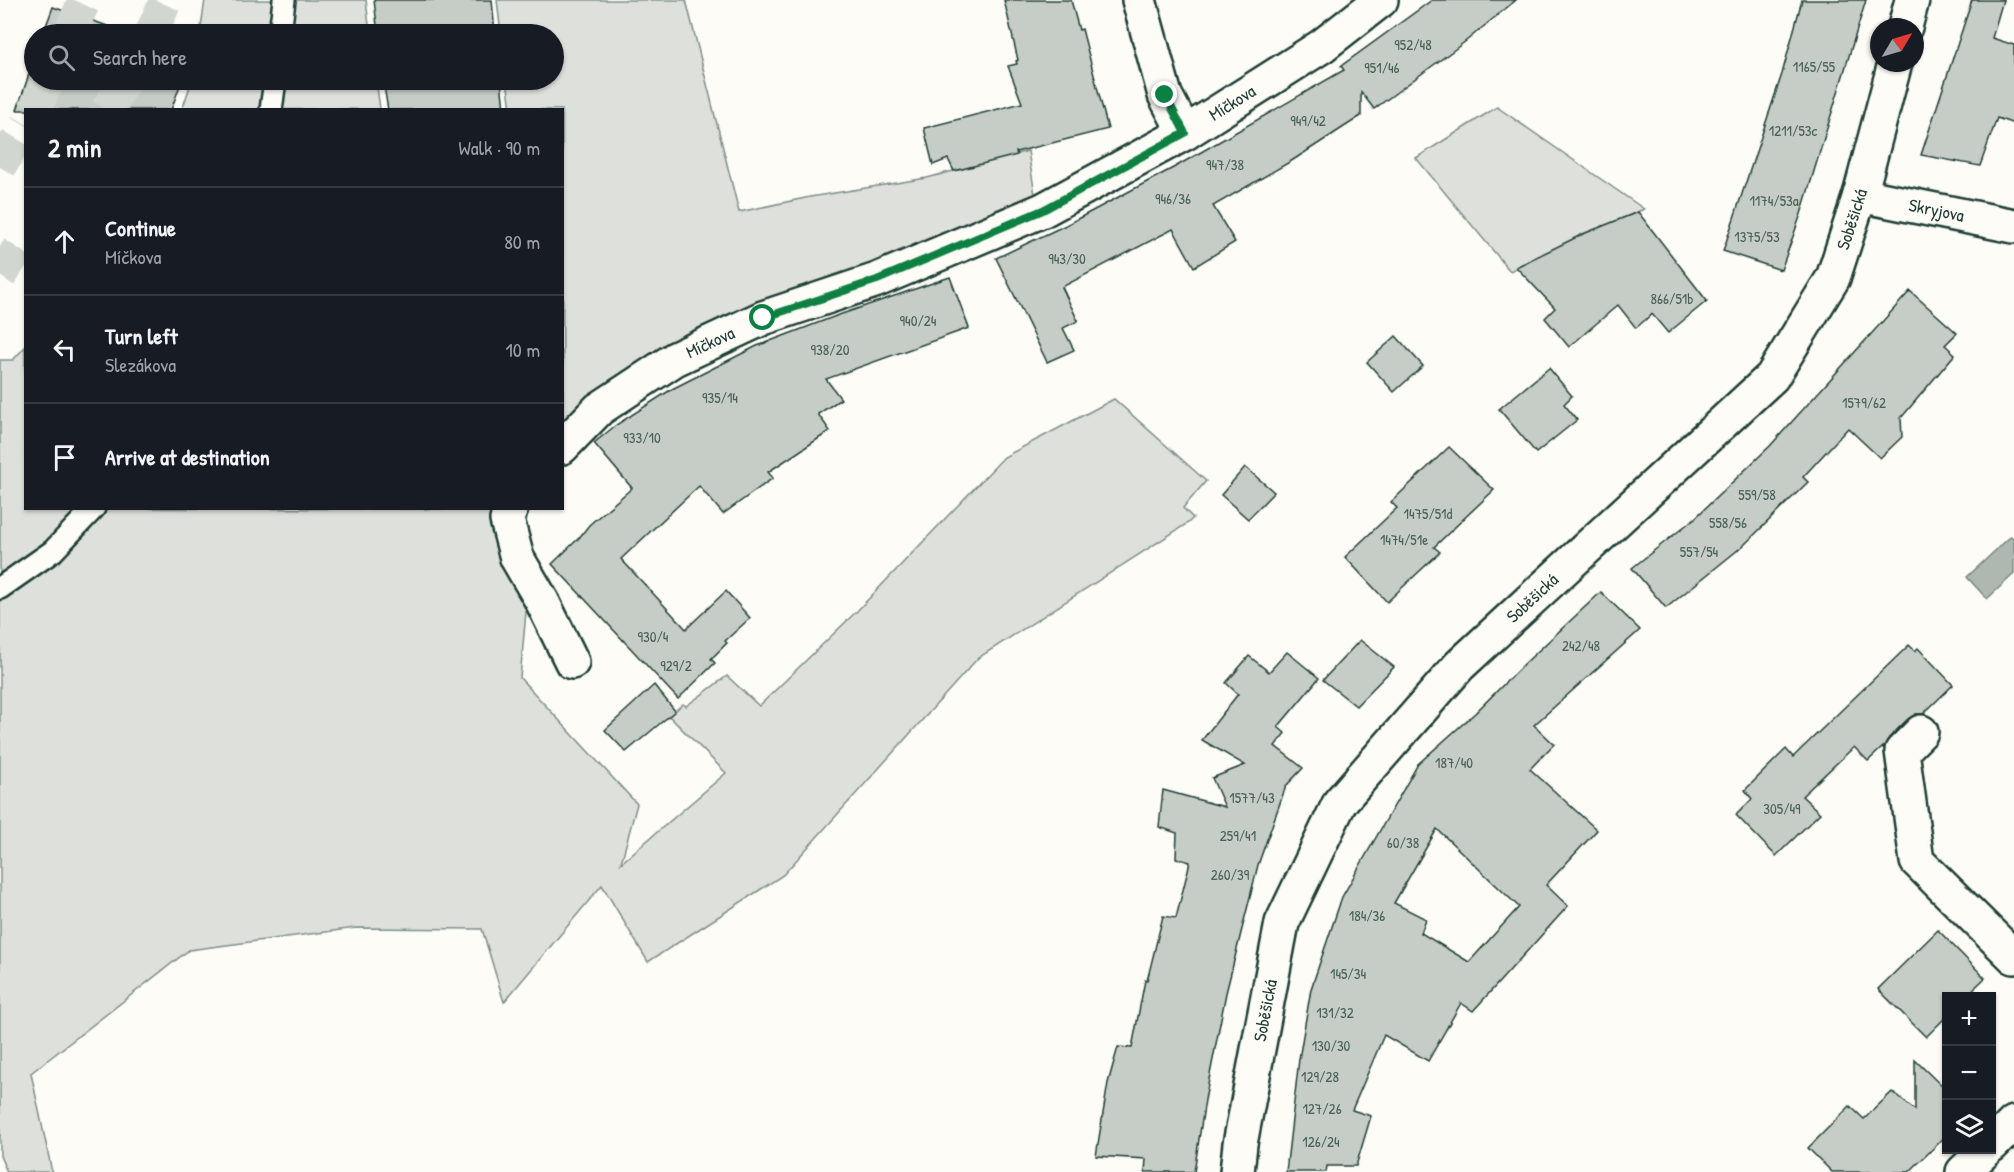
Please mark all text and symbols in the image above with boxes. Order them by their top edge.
north arrow [1870,18,1924,72]
search box [24,24,564,90]
house number: 952/48 [1394,34,1432,55]
icon: search [45,41,78,74]
text: Search here [93,42,187,72]
house number: 1165/55 [1793,56,1836,77]
house number: 951/46 [1364,57,1400,78]
street label: Míčkova [1204,78,1260,127]
route end [1151,81,1177,107]
house number: 949/42 [1290,110,1326,131]
house number: 1211/53c [1769,120,1817,141]
text: 2 min [48,130,101,165]
text: Walk · 90 m [459,134,540,161]
house number: 947/38 [1206,154,1244,175]
street label: Soběšická [1830,186,1873,253]
house number: 946/36 [1155,188,1191,209]
house number: 1174/53a [1749,190,1799,211]
street label: Skryjova [1907,192,1967,228]
text: Continue [105,213,176,243]
icon: ahead [48,225,81,258]
house number: 1375/53 [1734,226,1780,247]
text: 80 m [504,228,540,255]
text: Míčkova [105,243,161,270]
house number: 943/30 [1048,248,1086,269]
house number: 866/51b [1651,288,1693,309]
route start [749,304,775,330]
house number: 940/24 [900,310,937,331]
street label: Míčkova [682,320,738,364]
text: Turn left [105,321,178,351]
icon: left [48,333,81,366]
text: 10 m [506,336,540,363]
house number: 938/20 [811,339,850,360]
text: Slezákova [105,351,176,378]
house number: 935/14 [702,387,738,408]
house number: 1579/62 [1842,392,1886,413]
house number: 933/10 [623,427,661,448]
icon: arrive [48,441,81,474]
text: Arrive at destination [105,442,270,472]
house number: 559/58 [1738,484,1776,505]
house number: 1475/51d [1404,503,1453,524]
house number: 558/56 [1709,512,1747,533]
house number: 1474/51e [1380,529,1428,550]
house number: 557/54 [1680,541,1719,562]
street label: Soběšická [1501,567,1564,628]
house number: 930/4 [638,626,669,647]
house number: 242/48 [1562,635,1600,656]
house number: 929/2 [660,655,692,676]
house number: 187/40 [1435,752,1473,773]
house number: 1577/43 [1229,787,1275,808]
house number: 305/49 [1763,798,1801,819]
house number: 259/41 [1220,825,1256,846]
house number: 60/38 [1387,832,1419,853]
house number: 260/39 [1211,864,1250,885]
house number: 184/36 [1349,905,1385,926]
house number: 145/34 [1330,963,1366,984]
street label: Soběšická [1247,977,1283,1044]
map controls [1942,992,1996,1154]
button: + [1942,992,1996,1046]
house number: 131/32 [1316,1002,1354,1023]
house number: 130/30 [1312,1035,1351,1056]
button: − [1942,1046,1996,1100]
house number: 129/28 [1301,1066,1339,1087]
house number: 127/26 [1302,1098,1342,1119]
button: layers [1942,1100,1996,1154]
house number: 126/24 [1302,1131,1340,1152]

